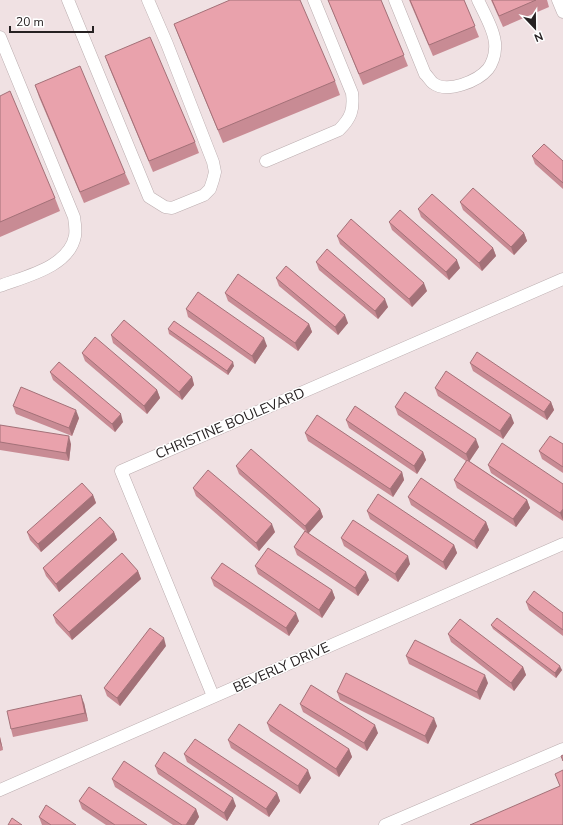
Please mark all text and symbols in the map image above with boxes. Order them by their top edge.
scale bar [10,8,93,34]
north arrow [515,8,555,48]
text: 20 m [16,14,44,30]
text: N [532,28,545,45]
street label: CHRISTINE BOULEVARD [153,383,308,464]
street label: BEVERLY DRIVE [230,638,332,697]

